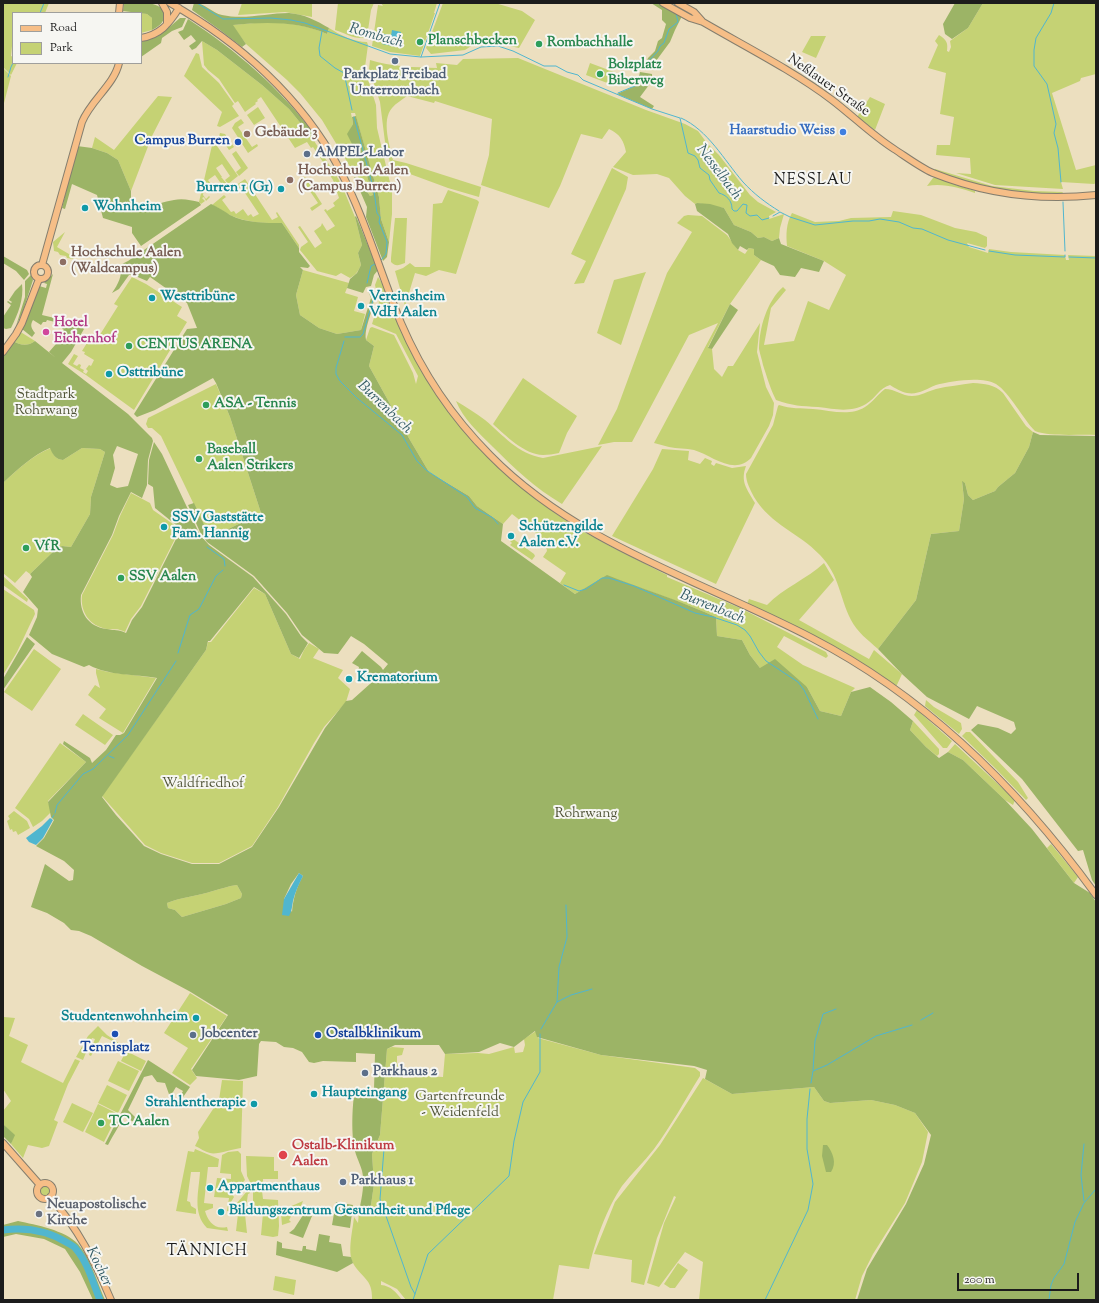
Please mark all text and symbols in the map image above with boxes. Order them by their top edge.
legend [12,12,142,64]
text: Road [50,19,77,37]
water label: Rombach [347,21,405,53]
place label: Planschbecken [428,34,517,50]
place label: Rombachhalle [547,36,633,52]
marker: Planschbecken [415,37,425,47]
text: Park [50,39,73,57]
marker: Rombachhalle [534,39,544,49]
street label: Neßlauer Straße [784,51,872,121]
marker: Parkplatz Freibad Unterrombach [390,56,400,66]
place label: Bolzplatz Biberweg [608,58,664,90]
place label: Parkplatz Freibad Unterrombach [344,68,446,100]
marker: Bolzplatz Biberweg [595,69,605,79]
place label: Haarstudio Weiss [729,124,835,140]
place label: Gebäude 3 [255,126,318,142]
marker: Haarstudio Weiss [838,127,848,137]
marker: Gebäude 3 [242,129,252,139]
place label: Campus Burren [135,134,230,150]
marker: Campus Burren [233,137,243,147]
water label: Nesselbach [691,142,745,204]
place label: AMPEL-Labor [315,146,404,162]
marker: AMPEL-Labor [302,149,312,159]
place label: Hochschule Aalen (Campus Burren) [298,164,409,196]
district label: NESSLAU [774,172,852,190]
marker: Hochschule Aalen (Campus Burren) [285,175,295,185]
place label: Burren 1 (G1) [196,181,273,197]
marker: Burren 1 (G1) [276,184,286,194]
place label: Wohnheim [93,200,161,216]
marker: Wohnheim [80,203,90,213]
place label: Hochschule Aalen (Waldcampus) [71,246,182,278]
marker: Hochschule Aalen (Waldcampus) [58,257,68,267]
place label: Westtribüne [160,290,235,306]
place label: Vereinsheim VdH Aalen [369,290,445,322]
marker: Westtribüne [147,293,157,303]
marker: Vereinsheim VdH Aalen [356,301,366,311]
place label: Hotel Eichenhof [54,316,116,348]
marker: Hotel Eichenhof [41,327,51,337]
place label: CENTUS ARENA [137,338,253,354]
marker: CENTUS ARENA [124,341,134,351]
place label: Osttribüne [117,366,183,382]
marker: Osttribüne [104,369,114,379]
water label: Burrenbach [353,378,415,438]
park label: Stadtpark Rohrwang [15,388,77,420]
place label: ASA - Tennis [214,397,296,413]
marker: ASA - Tennis [201,400,211,410]
place label: Baseball Aalen Strikers [207,443,293,476]
marker: Baseball Aalen Strikers [194,454,204,464]
place label: SSV Gaststätte Fam. Hannig [172,511,264,544]
place label: Schützengilde Aalen e.V. [519,520,603,552]
marker: SSV Gaststätte Fam. Hannig [159,522,169,532]
marker: Schützengilde Aalen e.V. [506,531,516,541]
place label: VfR [34,540,60,556]
marker: VfR [21,543,31,553]
place label: SSV Aalen [129,570,196,586]
marker: SSV Aalen [116,573,126,583]
water label: Burrenbach [677,587,747,629]
place label: Krematorium [357,671,438,687]
marker: Krematorium [344,674,354,684]
park label: Waldfriedhof [162,777,244,793]
park label: Rohrwang [555,807,617,823]
place label: Studentenwohnheim [61,1010,188,1026]
marker: Studentenwohnheim [191,1013,201,1023]
place label: Jobcenter [201,1027,258,1043]
place label: Ostalbklinikum [326,1027,421,1043]
marker: Tennisplatz [110,1029,120,1039]
marker: Jobcenter [188,1030,198,1040]
marker: Ostalbklinikum [313,1030,323,1040]
place label: Tennisplatz [80,1041,150,1057]
place label: Parkhaus 2 [373,1065,437,1081]
marker: Parkhaus 2 [360,1068,370,1078]
place label: Haupteingang [322,1086,407,1102]
marker: Haupteingang [309,1089,319,1099]
park label: Gartenfreunde - Weidenfeld [415,1090,505,1122]
place label: Strahlentherapie [145,1096,246,1112]
marker: Strahlentherapie [249,1099,259,1109]
place label: TC Aalen [109,1115,170,1131]
marker: TC Aalen [96,1118,106,1128]
place label: Ostalb-Klinikum Aalen [292,1139,394,1172]
marker: Ostalb-Klinikum Aalen [277,1149,289,1161]
place label: Parkhaus 1 [351,1174,414,1190]
marker: Parkhaus 1 [338,1177,348,1187]
place label: Appartmenthaus [218,1180,320,1196]
marker: Appartmenthaus [205,1183,215,1193]
place label: Neuapostolische Kirche [47,1198,146,1230]
place label: Bildungszentrum Gesundheit und Pflege [229,1204,471,1220]
marker: Bildungszentrum Gesundheit und Pflege [216,1207,226,1217]
marker: Neuapostolische Kirche [34,1209,44,1219]
district label: TÄNNICH [166,1243,248,1261]
water label: Kocher [81,1244,115,1290]
scale bar [959,1265,1081,1291]
text: 200 m [964,1271,995,1289]

